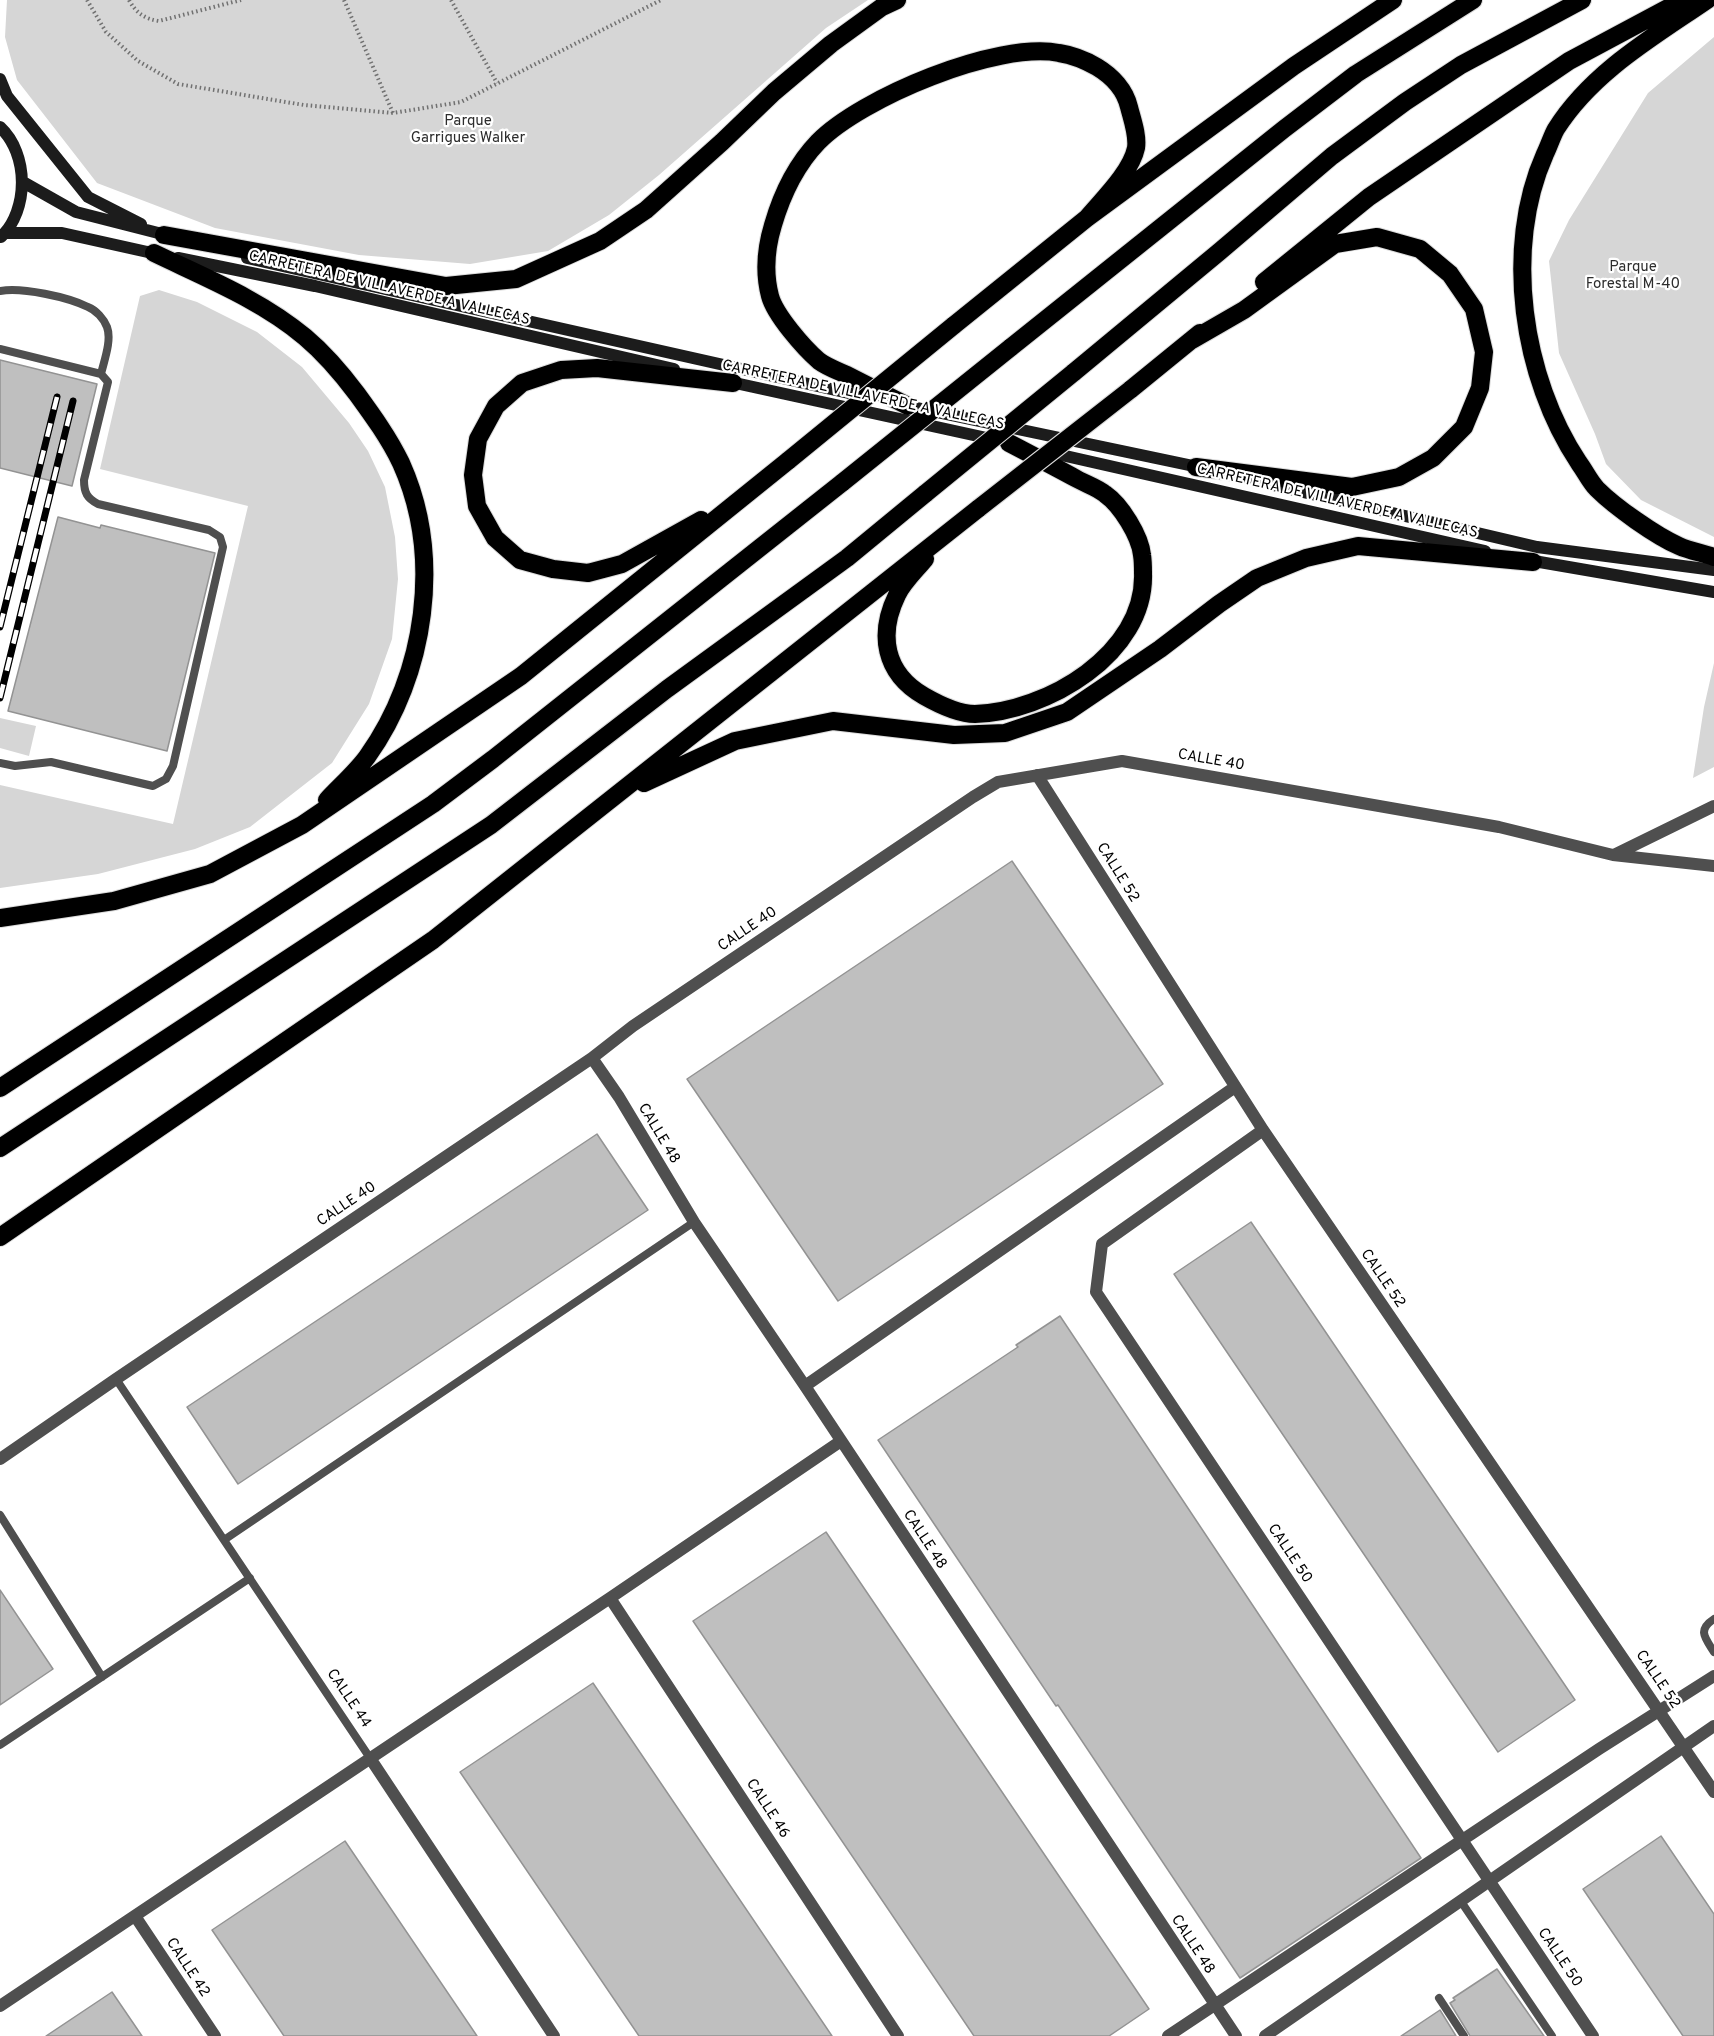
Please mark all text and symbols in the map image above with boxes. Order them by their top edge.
park label: Parque Garrigues Walker [411,113,525,148]
street label: CARRETERA DE VILLAVERDE A VALLECAS [247,248,531,330]
park label: Parque Forestal M-40 [1586,259,1680,294]
street label: CARRETERA DE VILLAVERDE A VALLECAS [720,357,1006,435]
street label: CARRETERA DE VILLAVERDE A VALLECAS [1195,461,1479,543]
street label: CALLE 40 [1176,746,1246,776]
street label: CALLE 52 [1092,840,1142,906]
street label: CALLE 40 [715,904,781,956]
street label: CALLE 48 [633,1101,683,1167]
street label: CALLE 40 [314,1179,380,1231]
street label: CALLE 52 [1356,1246,1408,1312]
street label: CALLE 48 [898,1507,950,1573]
street label: CALLE 50 [1263,1521,1315,1587]
street label: CALLE 52 [1631,1647,1683,1713]
street label: CALLE 44 [322,1666,374,1732]
street label: CALLE 46 [741,1776,793,1842]
street label: CALLE 48 [1166,1912,1218,1978]
street label: CALLE 50 [1533,1925,1585,1991]
street label: CALLE 42 [161,1935,213,2001]

